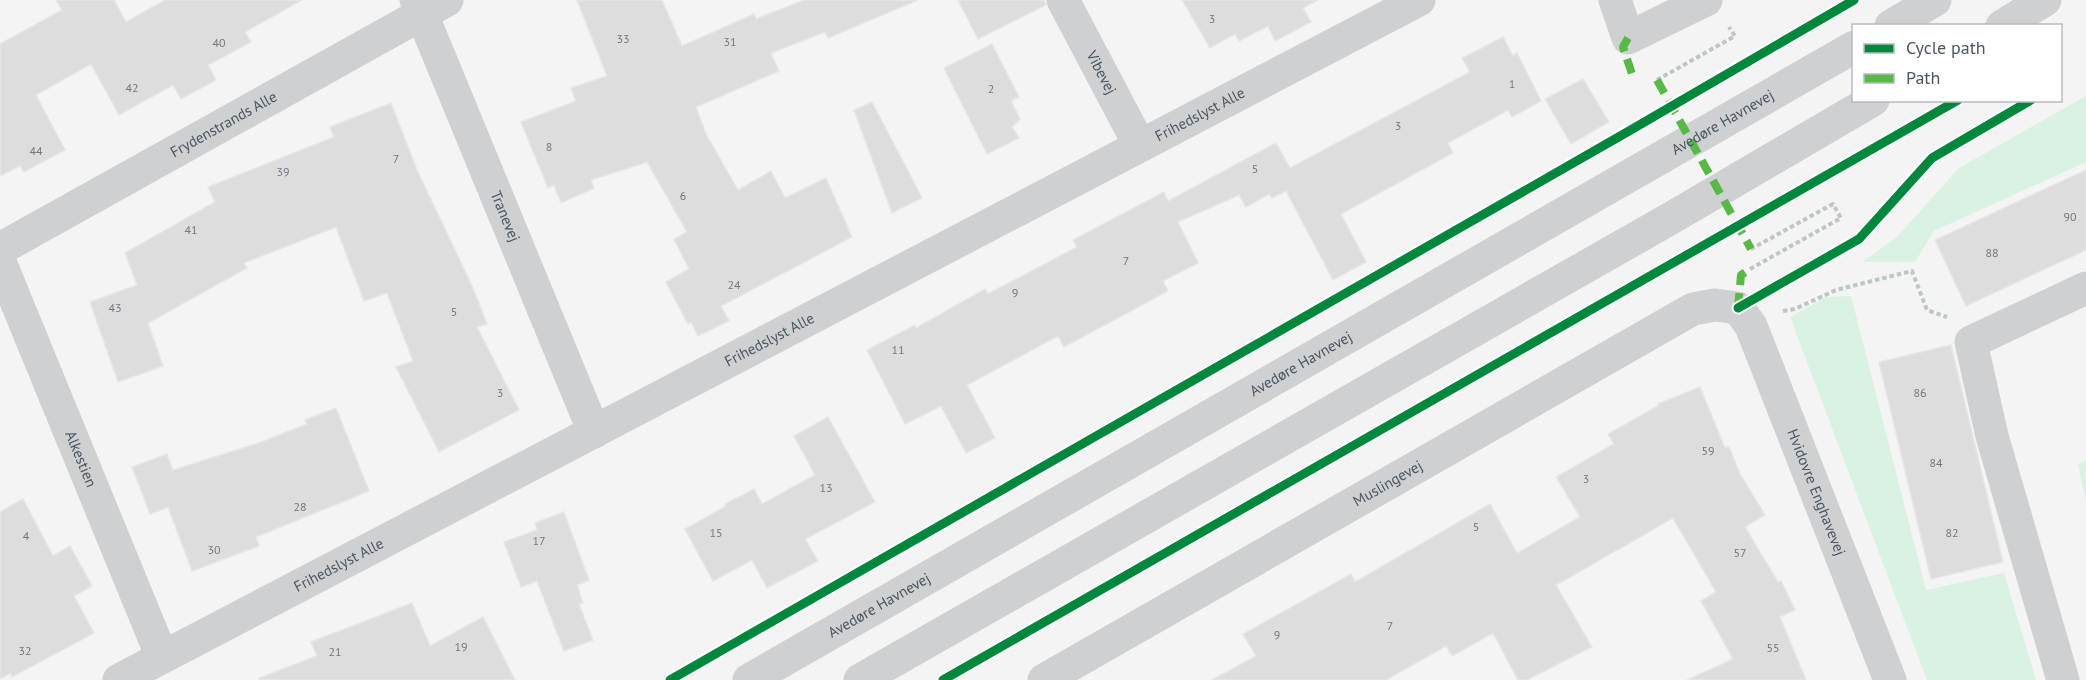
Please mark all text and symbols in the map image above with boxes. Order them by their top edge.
house number: 3 [1209,11,1215,26]
legend [1852,24,2062,102]
house number: 33 [616,31,630,46]
house number: 31 [723,34,737,49]
house number: 40 [212,35,226,50]
text: Cycle path [1906,36,1986,59]
street label: Vibevej [1082,46,1121,97]
text: Path [1906,66,1940,89]
house number: 1 [1509,76,1515,91]
house number: 42 [125,80,139,95]
house number: 2 [988,81,994,96]
street label: Frihedslyst Alle [1152,83,1248,145]
street label: Avedøre Havnevej [1668,85,1777,159]
street label: Frydenstrands Alle [167,87,280,161]
house number: 3 [1395,118,1401,133]
house number: 8 [546,139,552,154]
house number: 44 [29,143,43,158]
house number: 7 [393,151,399,166]
house number: 5 [1252,161,1258,176]
house number: 39 [276,164,290,179]
street label: Tranevej [487,188,525,245]
house number: 6 [680,188,686,203]
house number: 90 [2063,209,2077,224]
house number: 41 [184,222,198,237]
house number: 88 [1985,245,1999,260]
house number: 7 [1123,253,1129,268]
house number: 24 [727,277,741,292]
house number: 9 [1012,285,1018,300]
house number: 43 [108,300,122,315]
house number: 5 [451,304,457,319]
street label: Frihedslyst Alle [721,308,817,371]
street label: Avedøre Havnevej [1246,327,1355,400]
house number: 11 [891,342,905,357]
house number: 3 [497,385,503,400]
house number: 86 [1913,385,1927,400]
street label: Hvidovre Enghavevej [1783,426,1850,558]
street label: Alkestien [61,428,101,490]
house number: 59 [1701,443,1715,458]
house number: 84 [1929,455,1943,470]
street label: Muslingevej [1349,456,1426,510]
house number: 3 [1583,471,1589,486]
house number: 13 [819,480,833,495]
house number: 28 [293,499,307,514]
house number: 5 [1473,519,1479,534]
house number: 15 [709,525,723,540]
house number: 82 [1945,525,1959,540]
house number: 4 [23,528,30,543]
street label: Frihedslyst Alle [290,533,387,596]
house number: 17 [532,533,546,548]
house number: 30 [207,542,221,557]
house number: 57 [1733,545,1747,560]
street label: Avedøre Havnevej [824,568,933,642]
house number: 7 [1387,618,1393,633]
house number: 9 [1274,627,1280,642]
house number: 19 [454,639,468,654]
house number: 55 [1766,640,1780,655]
house number: 32 [18,643,32,658]
house number: 21 [328,644,342,659]

